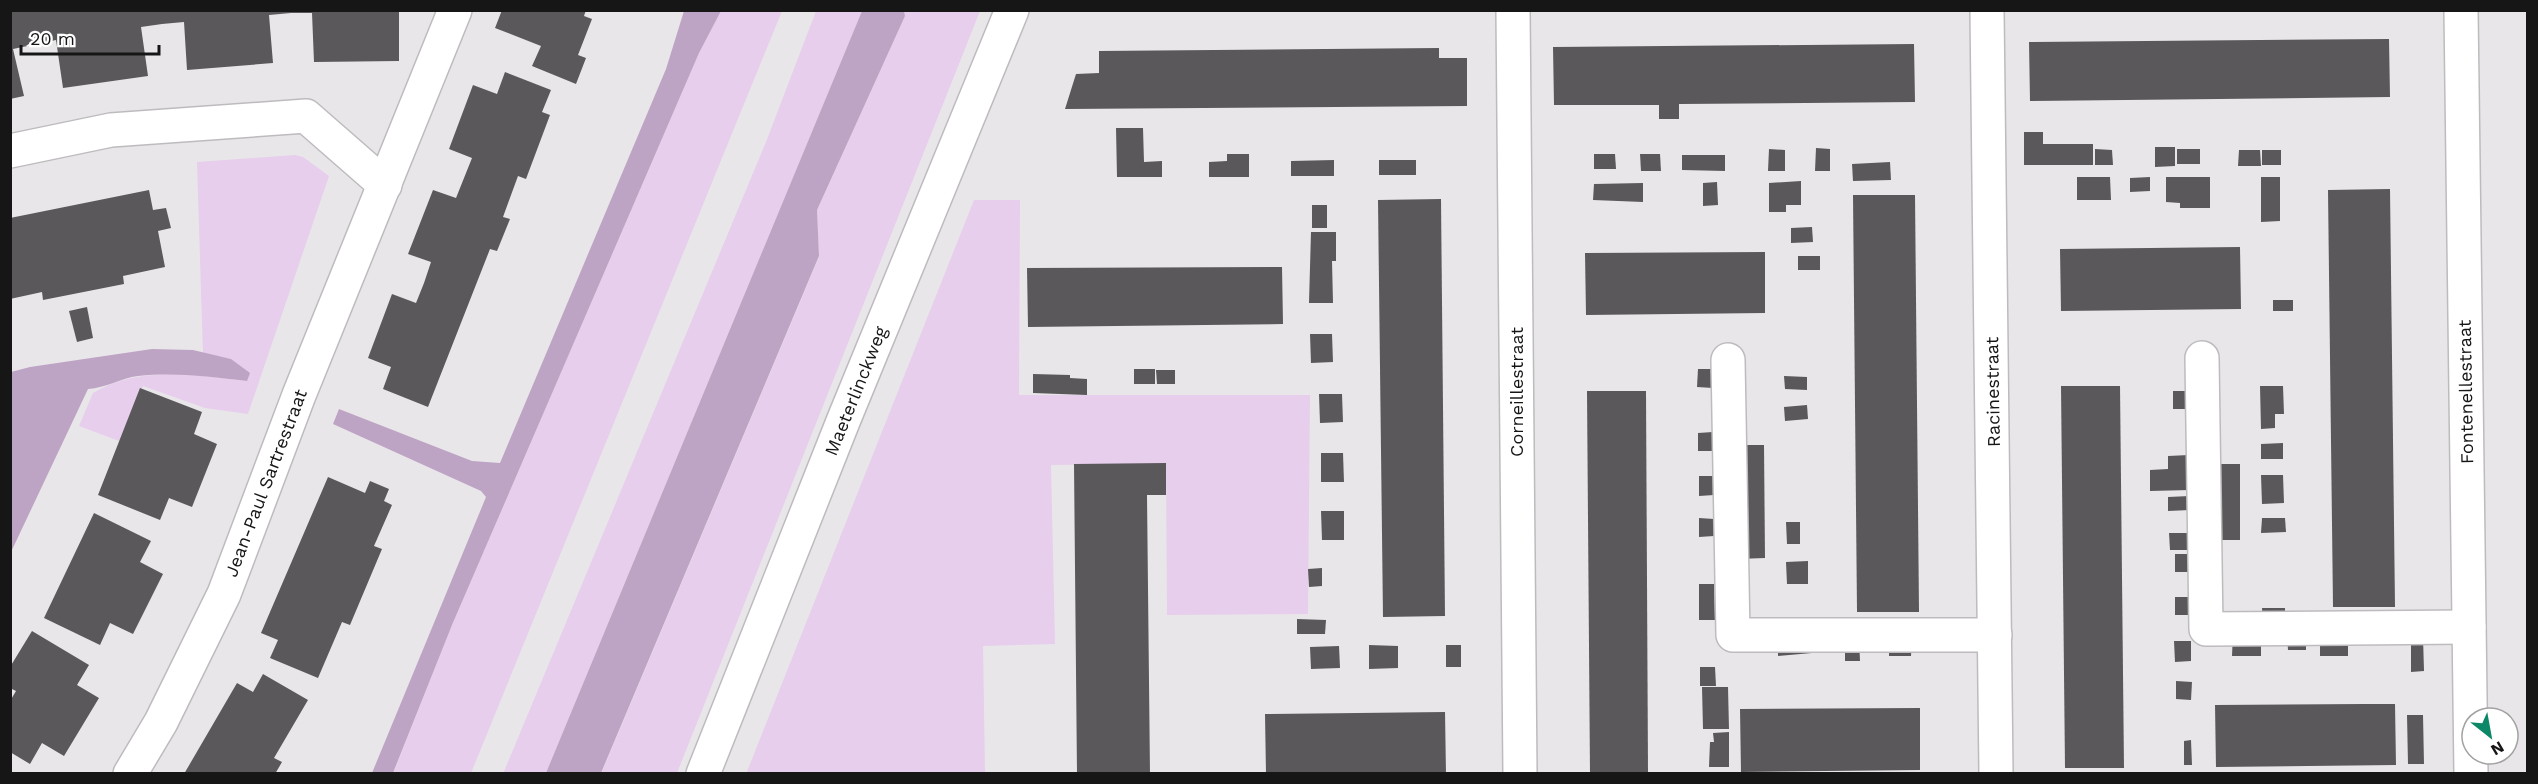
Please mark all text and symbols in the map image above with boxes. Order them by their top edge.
scale bar [21,18,159,56]
text: 20 m [30,28,75,49]
street label: Fontenellestraat [2454,319,2477,464]
street label: Maeterlinckweg [820,323,891,458]
street label: Corneillestraat [1506,327,1527,457]
street label: Racinestraat [1981,336,2004,447]
street label: Jean-Paul Sartrestraat [220,386,311,580]
north arrow [2460,706,2520,766]
text: N [2487,737,2507,760]

